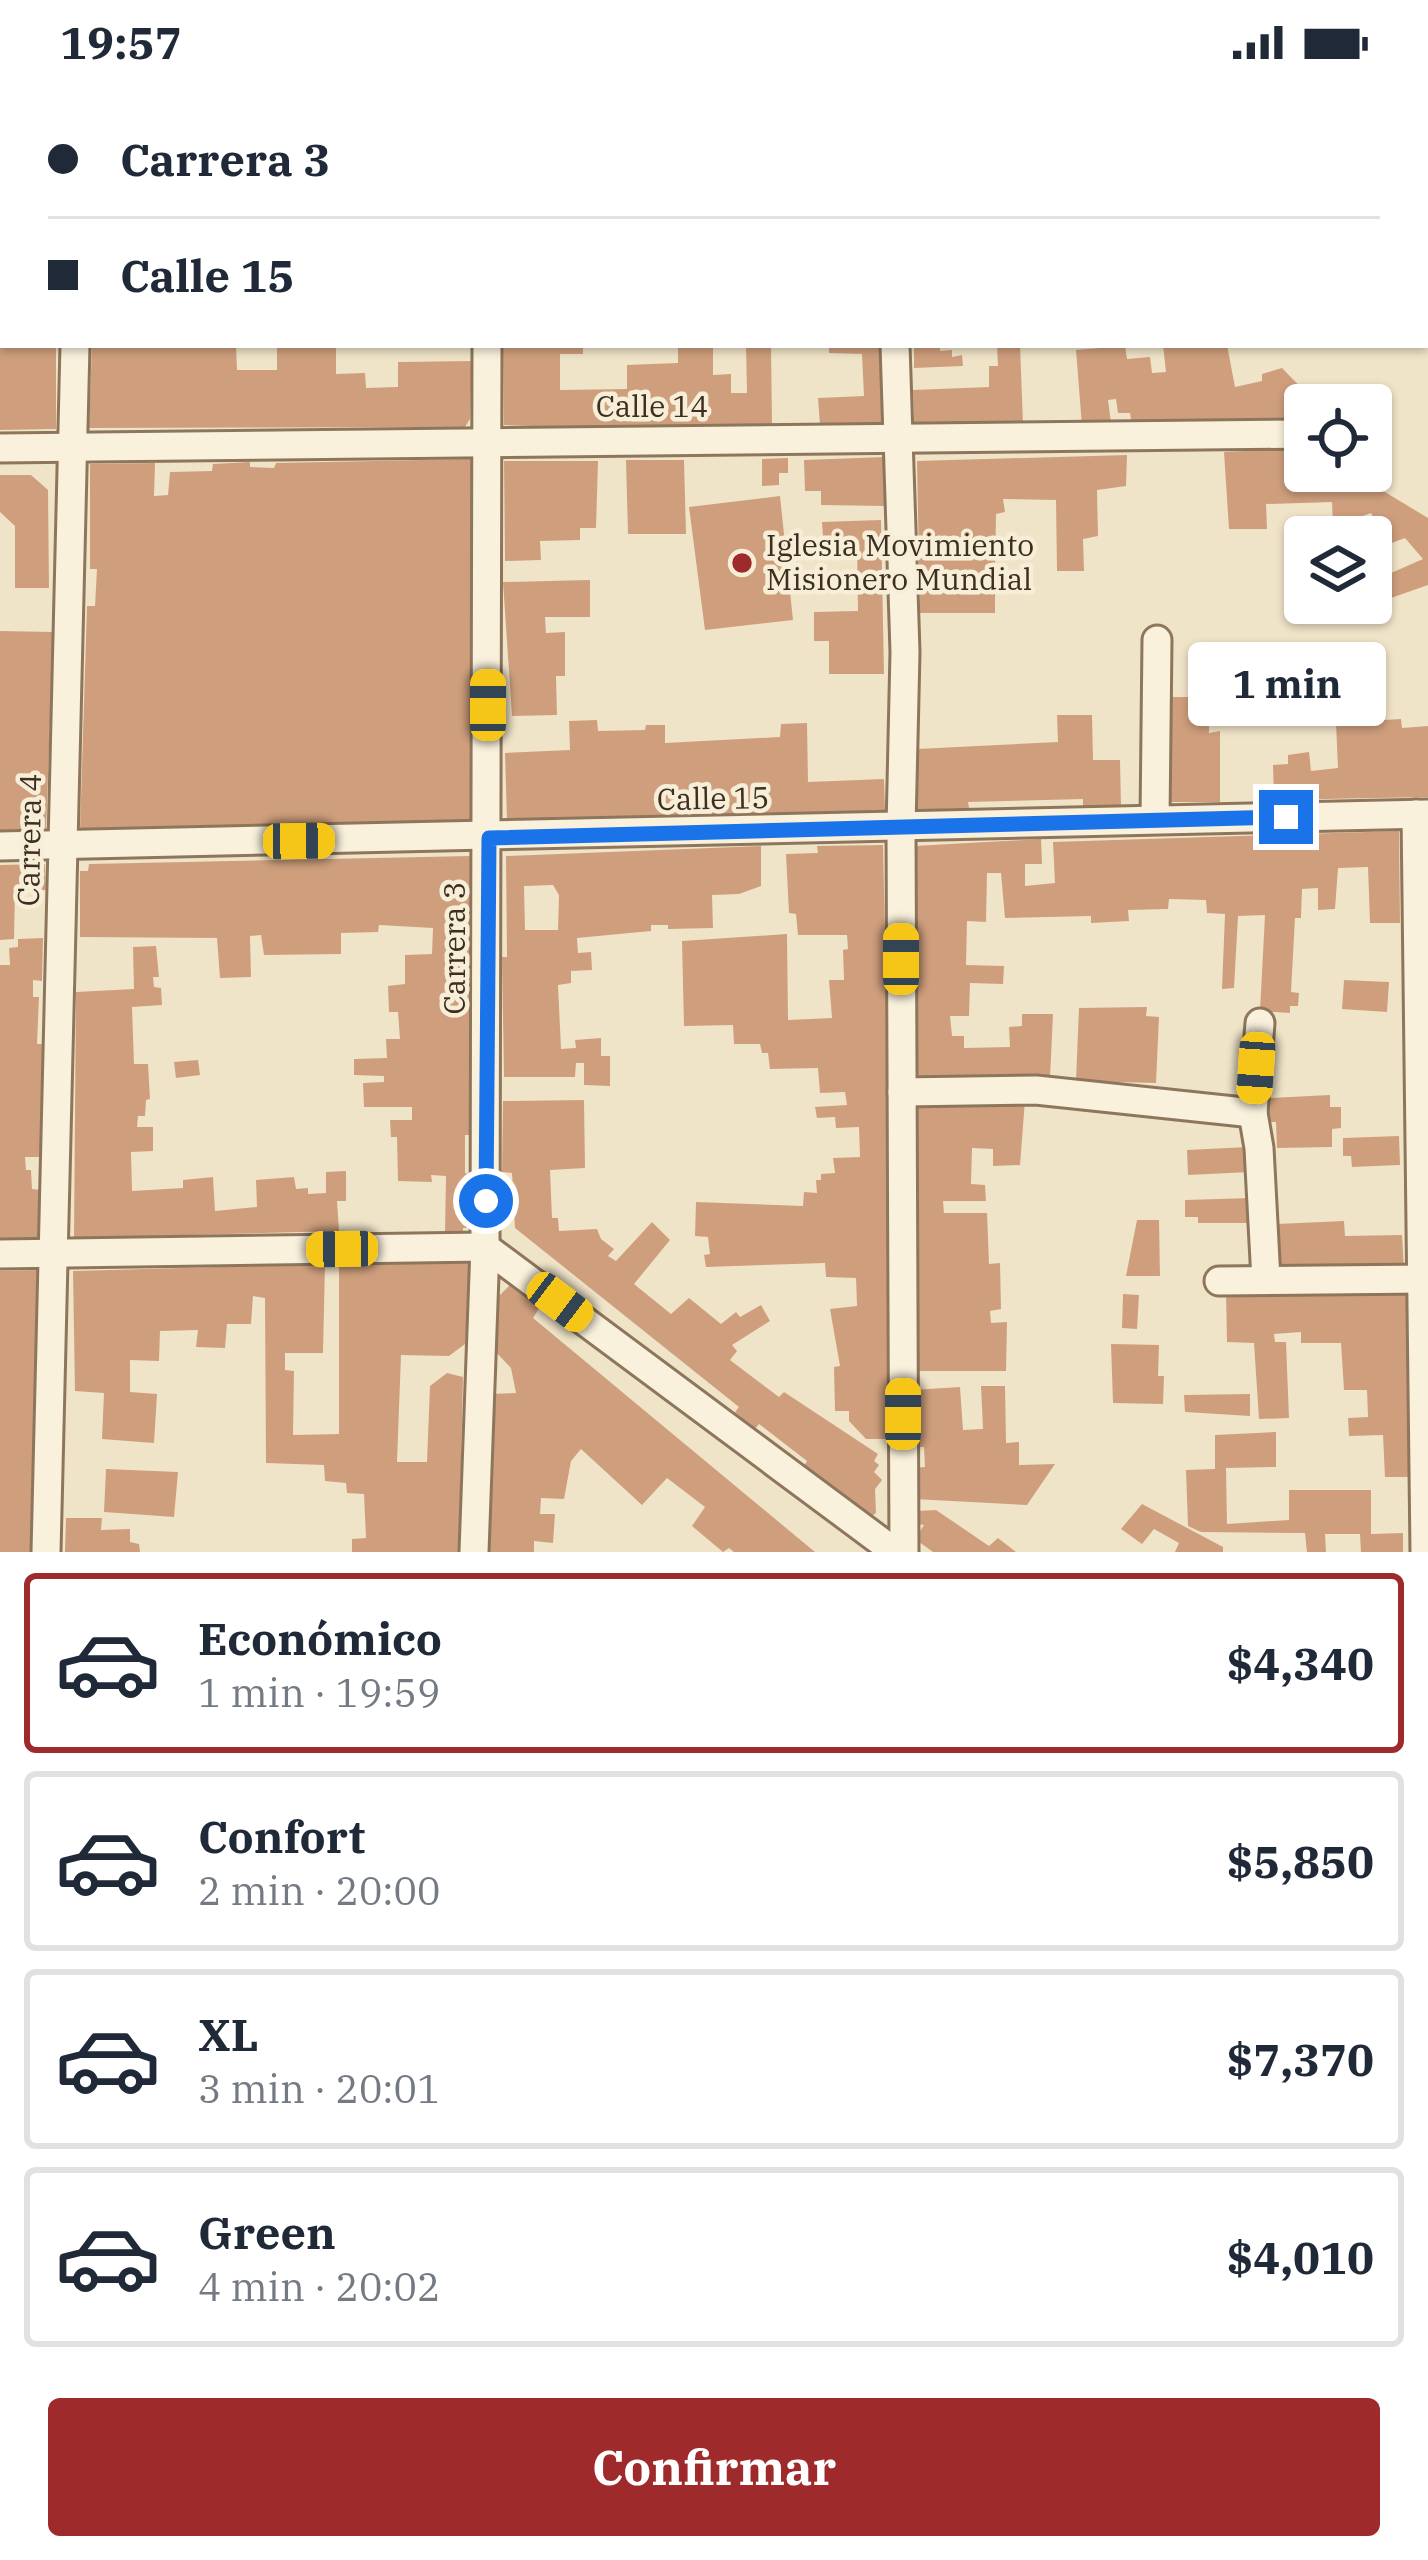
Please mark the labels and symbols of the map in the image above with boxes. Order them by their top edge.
street label: Calle 14 [596,386,708,425]
place label: Iglesia Movimiento Misionero Mundial [766,525,1034,598]
marker: Iglesia Movimiento Misionero Mundial [729,550,755,576]
callout: 1 min [1187,643,1385,727]
car [470,669,506,741]
street label: Carrera 4 [8,773,49,907]
street label: Calle 15 [656,777,770,818]
route end [1259,790,1313,844]
car [263,822,335,860]
street label: Carrera 3 [434,882,473,1014]
car [883,923,919,995]
car [1236,1031,1276,1105]
route start [459,1174,513,1228]
car [306,1230,378,1268]
car [520,1266,600,1338]
car [885,1378,921,1450]

